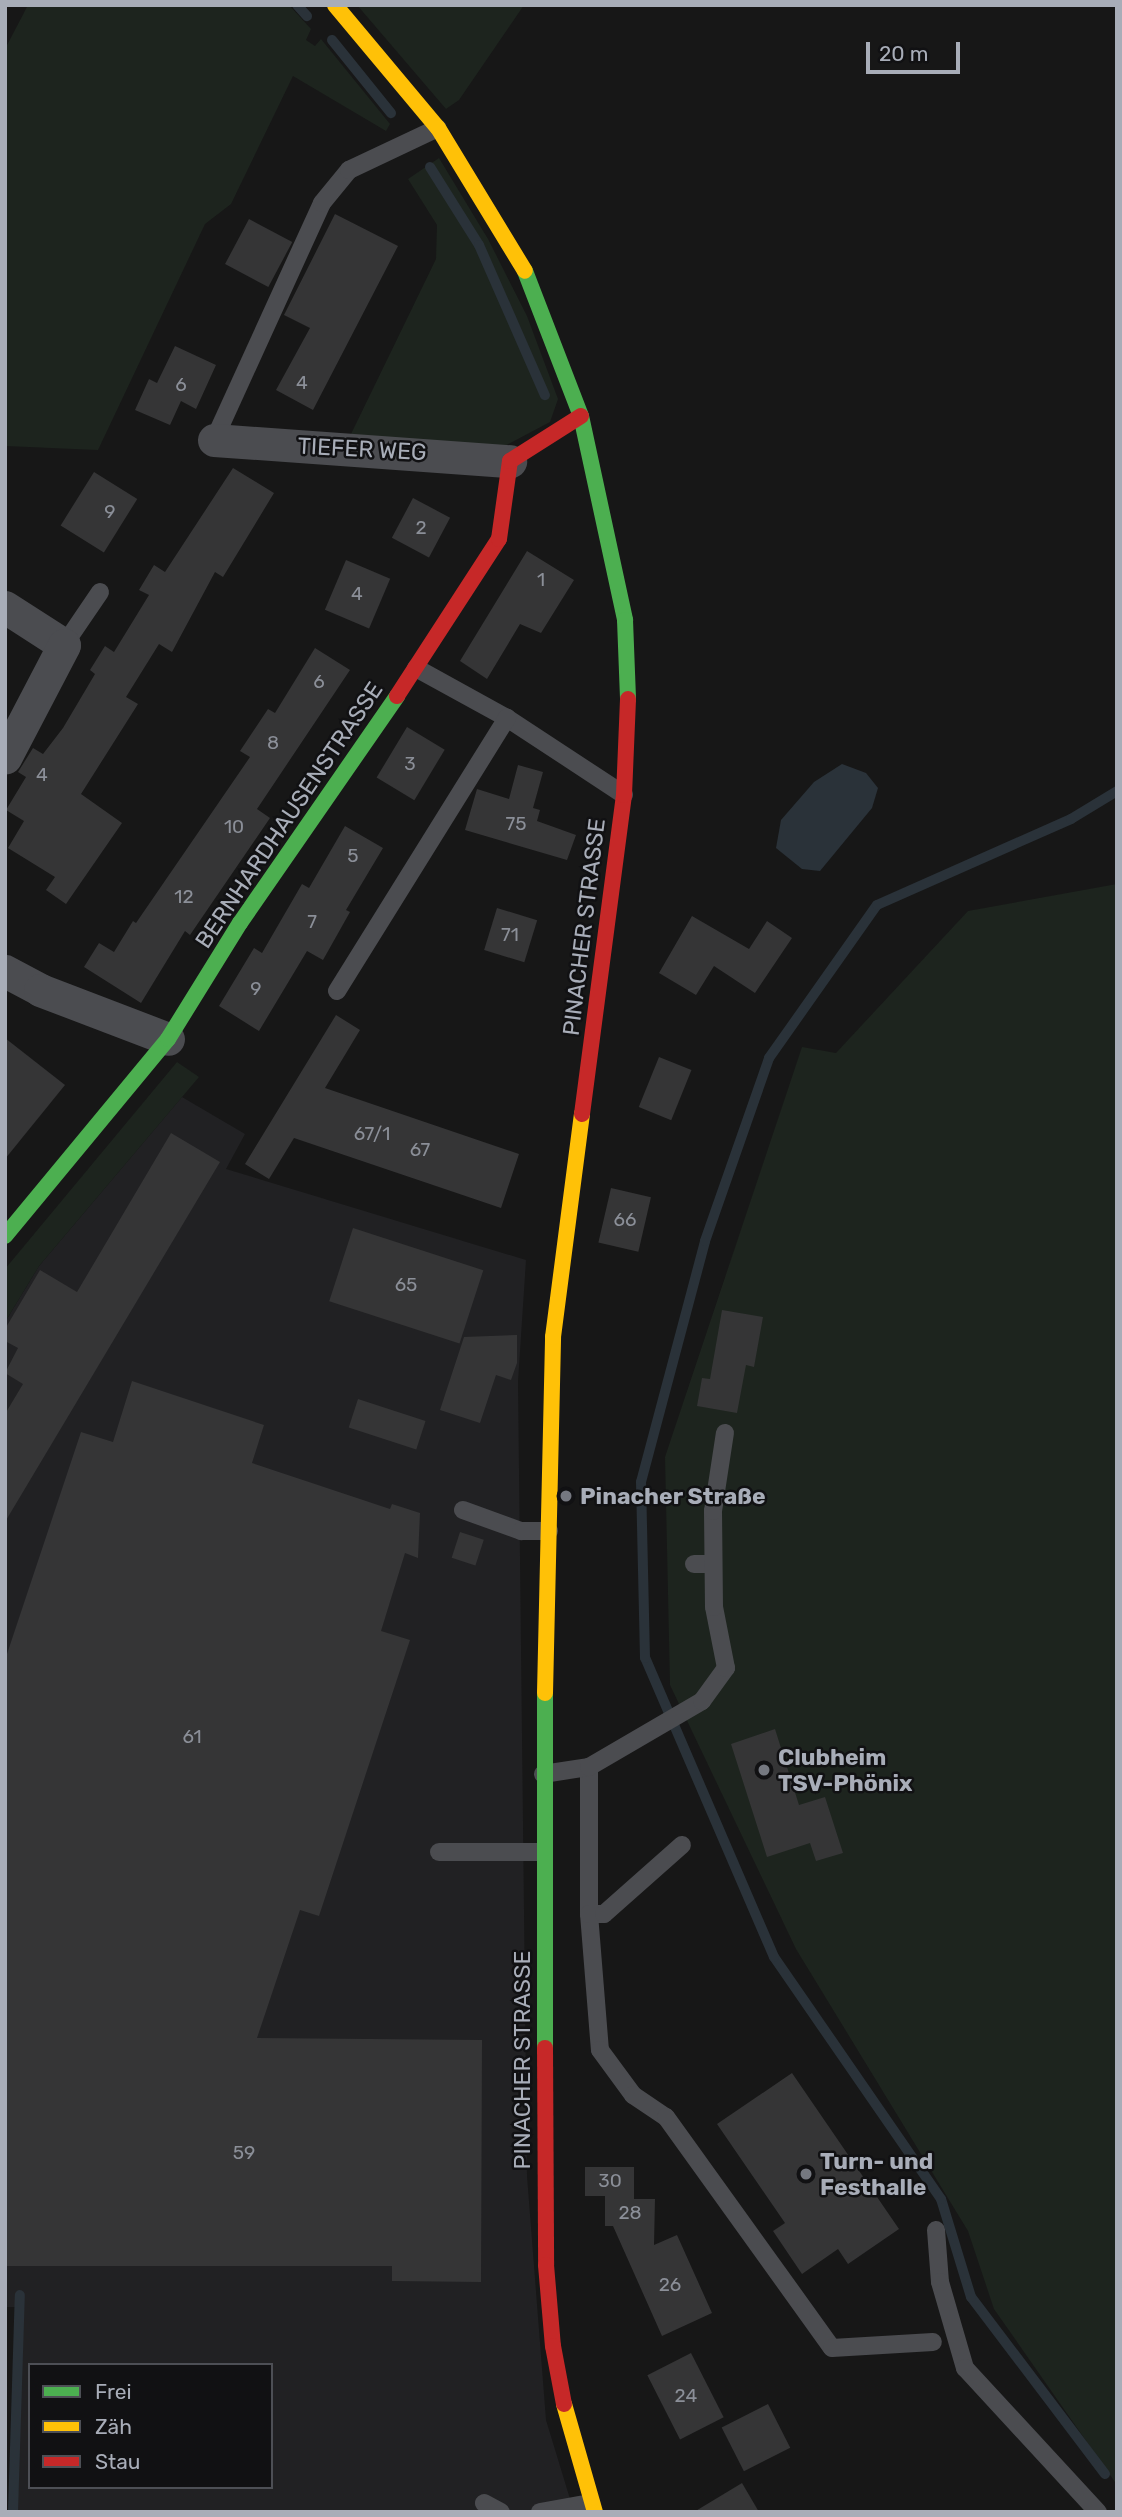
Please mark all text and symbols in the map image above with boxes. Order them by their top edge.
scale bar [870,28,964,72]
text: 20 m [879,41,928,66]
house number: 4 [296,372,308,394]
house number: 6 [175,374,187,396]
street label: TIEFER WEG [297,432,427,466]
house number: 9 [104,501,116,523]
house number: 2 [415,517,427,539]
house number: 1 [537,569,545,591]
house number: 4 [351,583,363,605]
house number: 6 [313,671,325,693]
street label: BERNHARDHAUSENSTRASSE [189,677,389,953]
house number: 8 [267,732,279,754]
house number: 3 [404,753,416,775]
house number: 4 [36,764,48,786]
house number: 75 [505,813,527,835]
house number: 10 [224,816,244,838]
street label: PINACHER STRASSE [557,817,611,1037]
house number: 5 [347,845,359,867]
house number: 12 [174,886,194,908]
house number: 7 [307,911,317,933]
house number: 71 [501,924,519,946]
house number: 9 [250,978,262,1000]
house number: 67/1 [354,1123,390,1145]
house number: 67 [410,1139,430,1161]
house number: 66 [614,1209,636,1231]
house number: 65 [395,1274,417,1296]
place label: Pinacher Straße [580,1482,766,1510]
marker: Pinacher Straße [558,1488,574,1504]
house number: 61 [182,1726,202,1748]
place label: Clubheim TSV-Phönix [778,1743,913,1797]
marker: Clubheim TSV-Phönix [756,1762,772,1778]
street label: PINACHER STRASSE [508,1951,536,2169]
house number: 59 [233,2142,255,2164]
place label: Turn- und Festhalle [820,2147,933,2201]
marker: Turn- und Festhalle [798,2166,814,2182]
house number: 30 [598,2170,622,2192]
house number: 28 [618,2202,642,2224]
house number: 26 [659,2274,681,2296]
legend [28,2363,273,2489]
text: Frei [95,2379,132,2404]
house number: 24 [675,2385,697,2407]
text: Zäh [95,2414,132,2439]
text: Stau [95,2449,141,2474]

